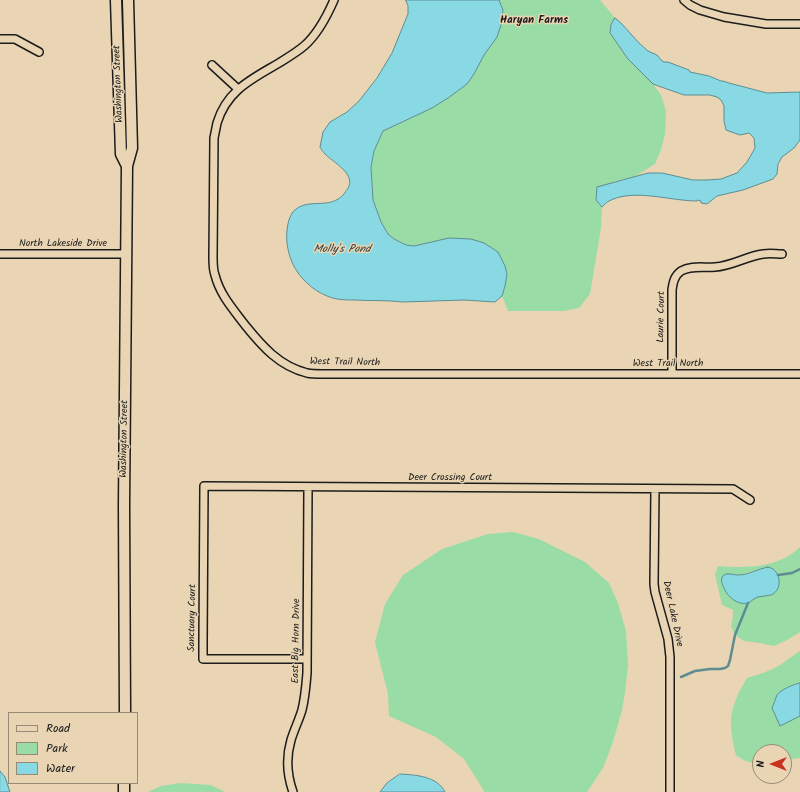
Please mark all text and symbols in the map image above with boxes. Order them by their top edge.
district label: Haryan Farms [500,14,568,28]
street label: Washington Street [112,45,126,123]
street label: North Lakeside Drive [19,238,107,250]
water label: Molly's Pond [313,243,371,257]
street label: Laurie Court [656,291,668,343]
street label: West Trail North [310,356,380,370]
street label: West Trail North [633,358,703,370]
street label: Washington Street [118,400,132,478]
street label: Deer Crossing Court [408,472,492,484]
street label: Deer Lake Drive [659,580,685,648]
street label: Sanctuary Court [186,584,200,652]
street label: East Big Horn Drive [290,598,304,684]
legend [8,712,138,784]
text: Road [46,719,70,738]
text: Park [46,739,68,758]
north arrow [752,744,792,784]
text: Water [46,759,75,778]
text: N [752,761,770,767]

